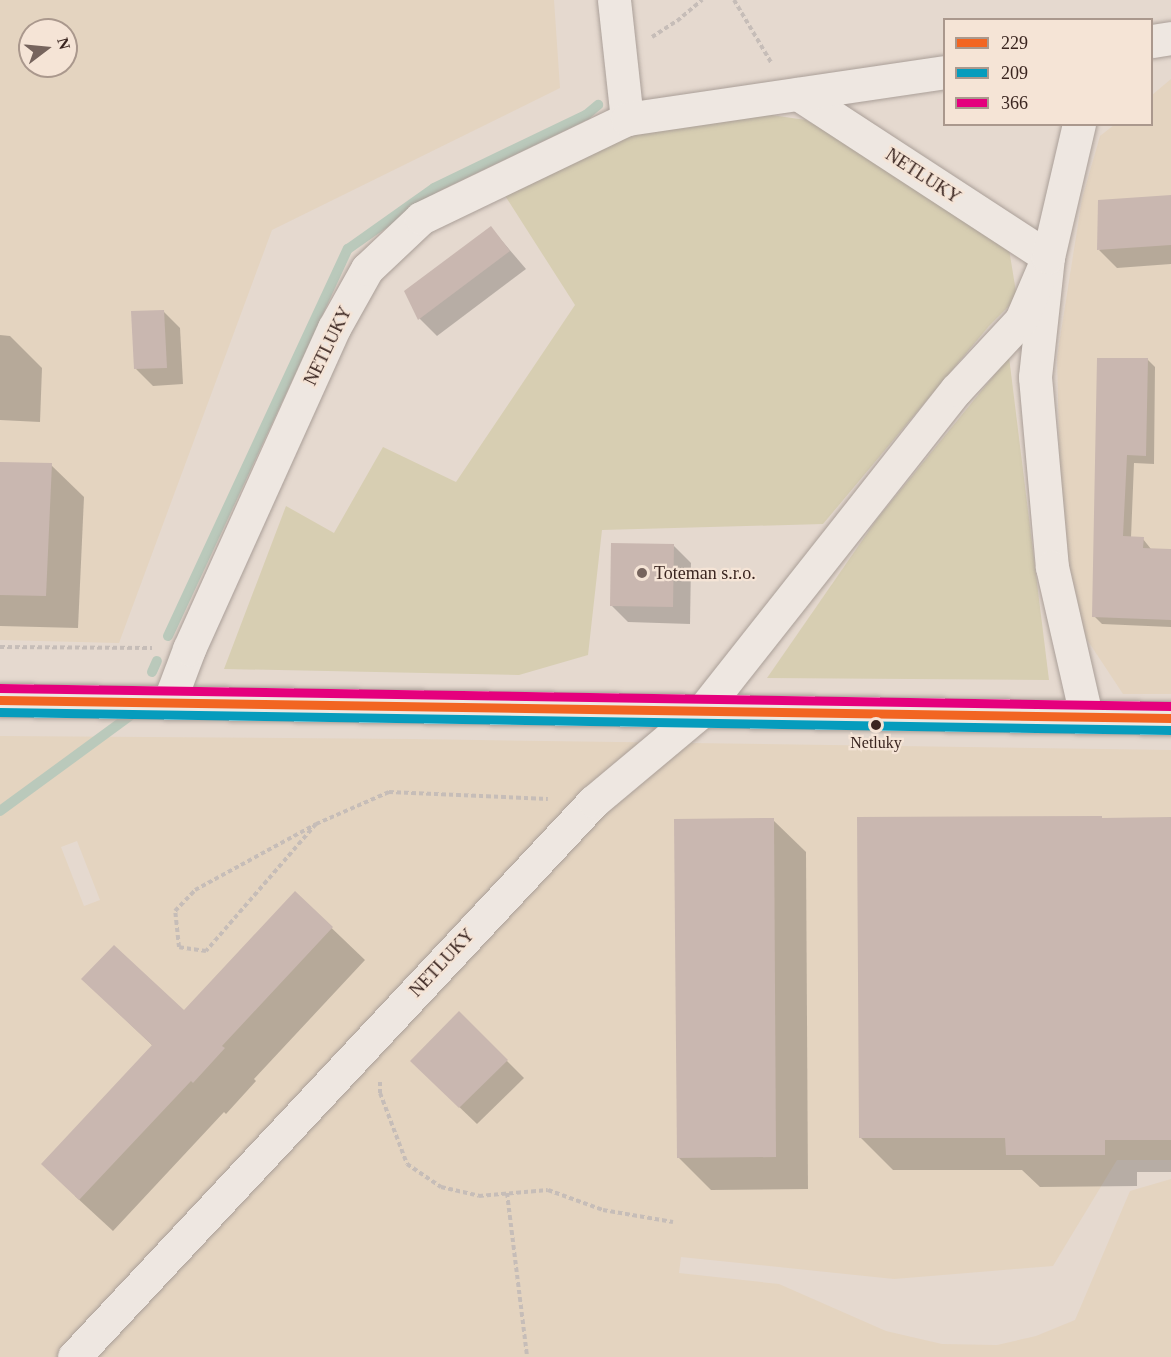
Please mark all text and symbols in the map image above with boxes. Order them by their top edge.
north arrow [18,18,78,78]
legend [943,18,1153,126]
text: 229 [1001,33,1028,53]
text: N [54,36,74,51]
text: 209 [1001,63,1028,83]
text: 366 [1001,93,1028,113]
street label: NETLUKY [881,144,965,208]
street label: NETLUKY [300,303,356,389]
place label: Toteman s.r.o. [654,562,756,584]
marker: Toteman s.r.o. [635,566,649,580]
marker: Netluky [870,719,882,731]
place label: Netluky [850,733,902,753]
street label: NETLUKY [405,925,479,1001]

